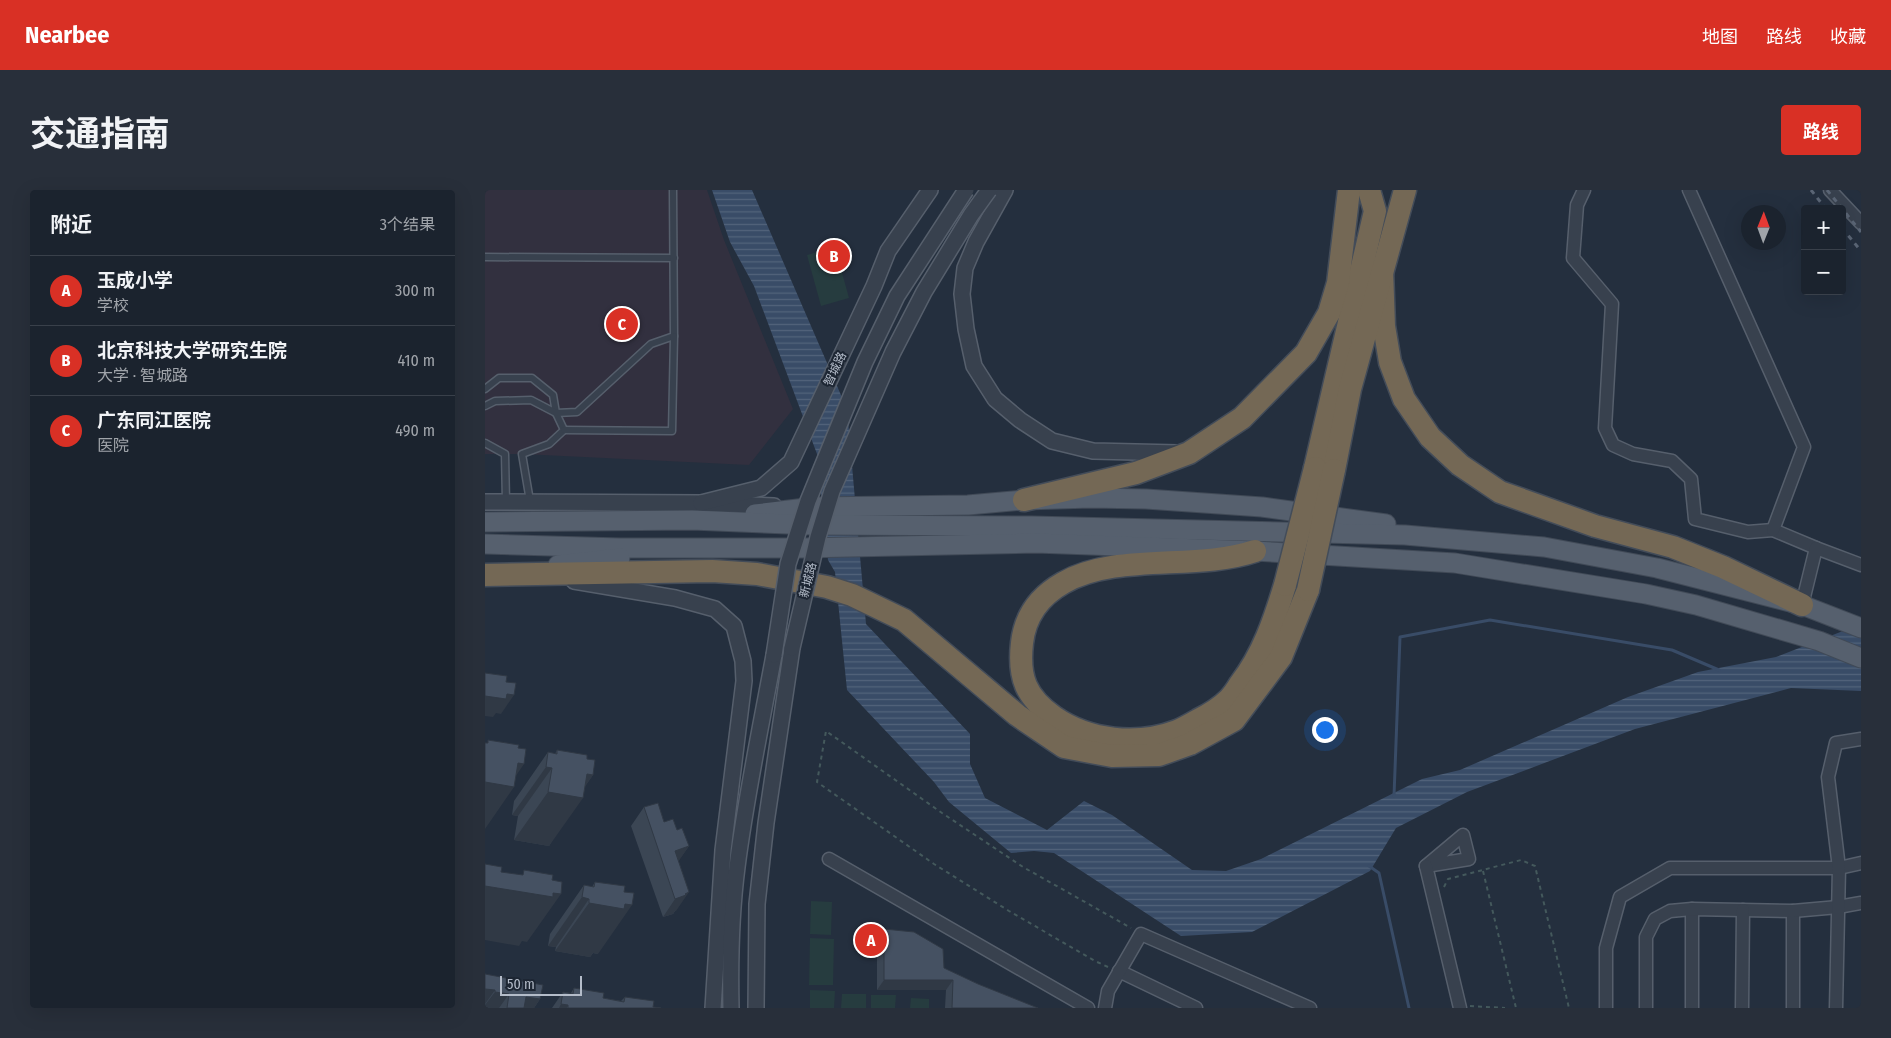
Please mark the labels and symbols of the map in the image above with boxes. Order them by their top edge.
north arrow [1741,205,1786,250]
pin: B [818,237,850,275]
pin: C [606,305,638,343]
street label: 智城路 [821,350,849,388]
street label: 新城路 [797,561,819,599]
your location [1312,717,1338,743]
pin: A [855,921,887,959]
scale bar [500,973,583,996]

